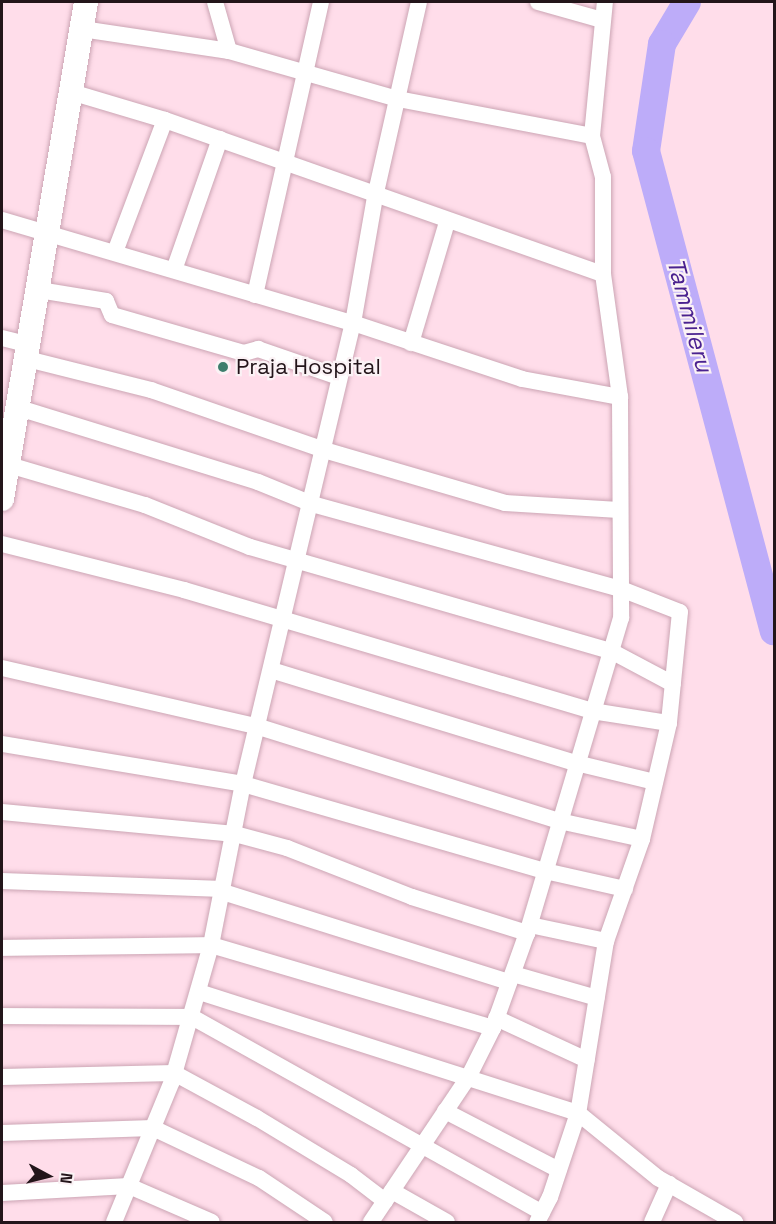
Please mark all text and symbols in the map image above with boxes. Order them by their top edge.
water label: Tammileru [661,255,719,375]
place label: Praja Hospital [236,354,381,380]
marker: Praja Hospital [214,358,232,376]
north arrow [18,1146,78,1206]
text: N [55,1172,77,1185]

